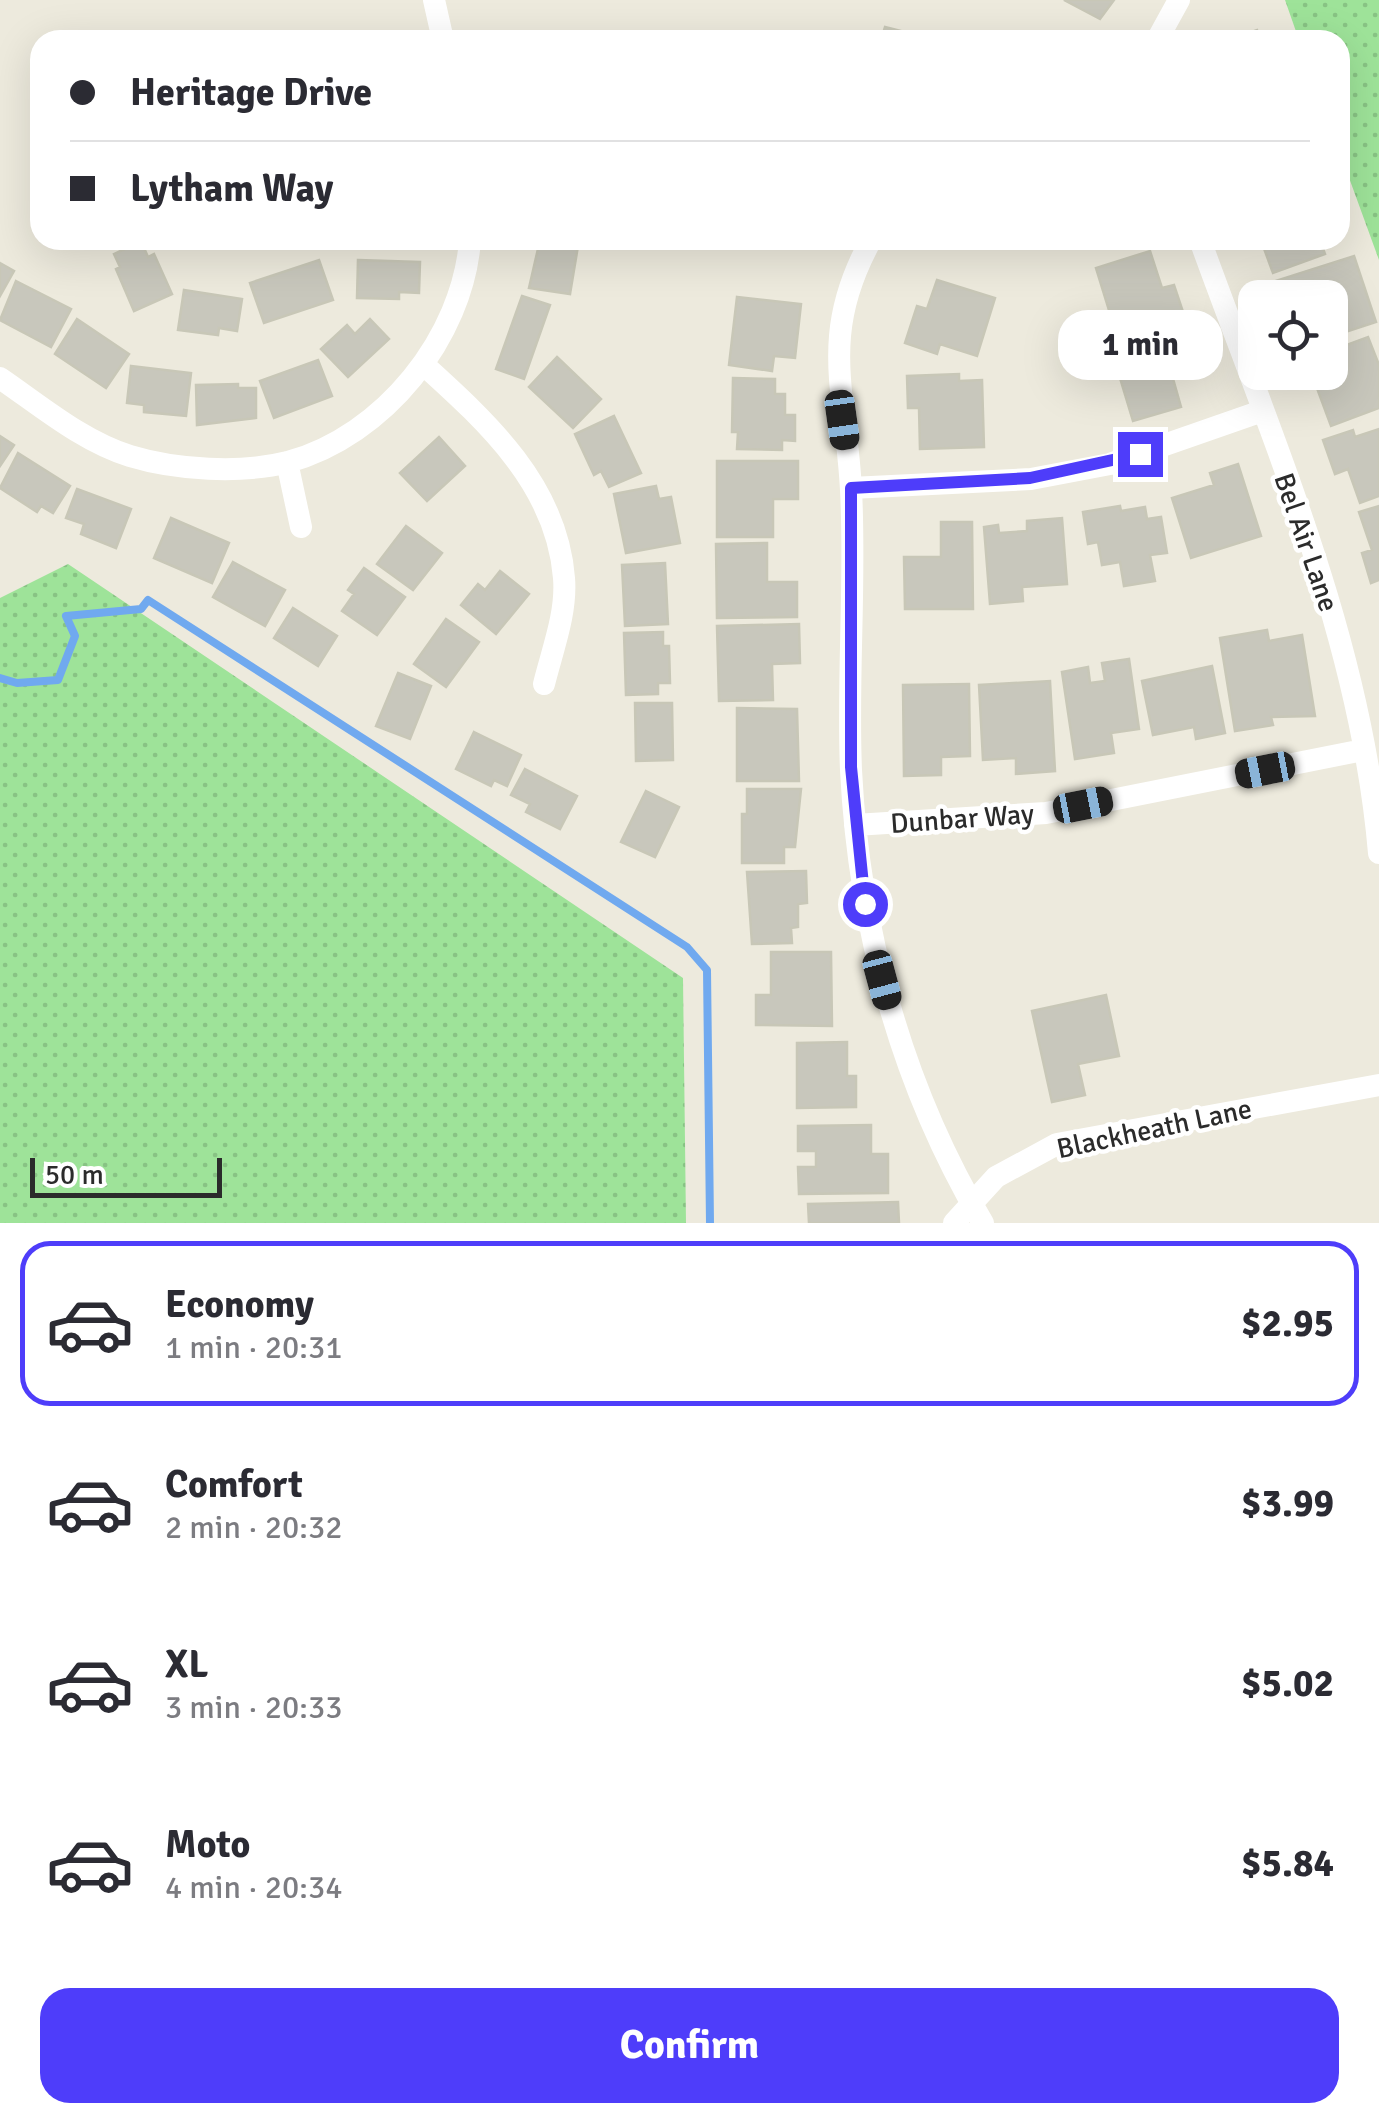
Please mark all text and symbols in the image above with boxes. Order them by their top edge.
text: Heritage Drive [130,69,372,116]
text: Lytham Way [130,165,333,212]
map controls [1238,280,1348,390]
button: locate [1238,280,1348,390]
callout: 1 min [1058,309,1222,379]
text: 1 min [1102,325,1179,364]
car [823,388,861,452]
route end [1118,432,1163,477]
street label: Bel Air Lane [1266,469,1346,616]
car [1233,750,1297,790]
car [1051,785,1115,825]
street label: Dunbar Way [889,797,1035,841]
route start [843,882,888,927]
car [860,947,904,1013]
street label: Blackheath Lane [1053,1092,1255,1166]
scale bar [30,1153,222,1198]
text: 50 m [45,1158,104,1192]
icon: car [45,1279,135,1369]
text: Economy [165,1281,314,1328]
text: $2.95 [1241,1300,1334,1347]
text: 1 min · 20:31 [165,1328,343,1367]
icon: car [45,1459,135,1549]
text: Comfort [165,1461,303,1508]
text: $3.99 [1241,1480,1334,1527]
text: 2 min · 20:32 [165,1508,343,1547]
icon: car [45,1639,135,1729]
text: XL [165,1641,208,1688]
text: $5.02 [1241,1660,1334,1707]
text: 3 min · 20:33 [165,1688,343,1727]
icon: car [45,1819,135,1909]
text: Moto [165,1821,250,1868]
text: $5.84 [1241,1840,1334,1887]
text: 4 min · 20:34 [165,1868,343,1907]
button: Confirm [40,1988,1339,2103]

